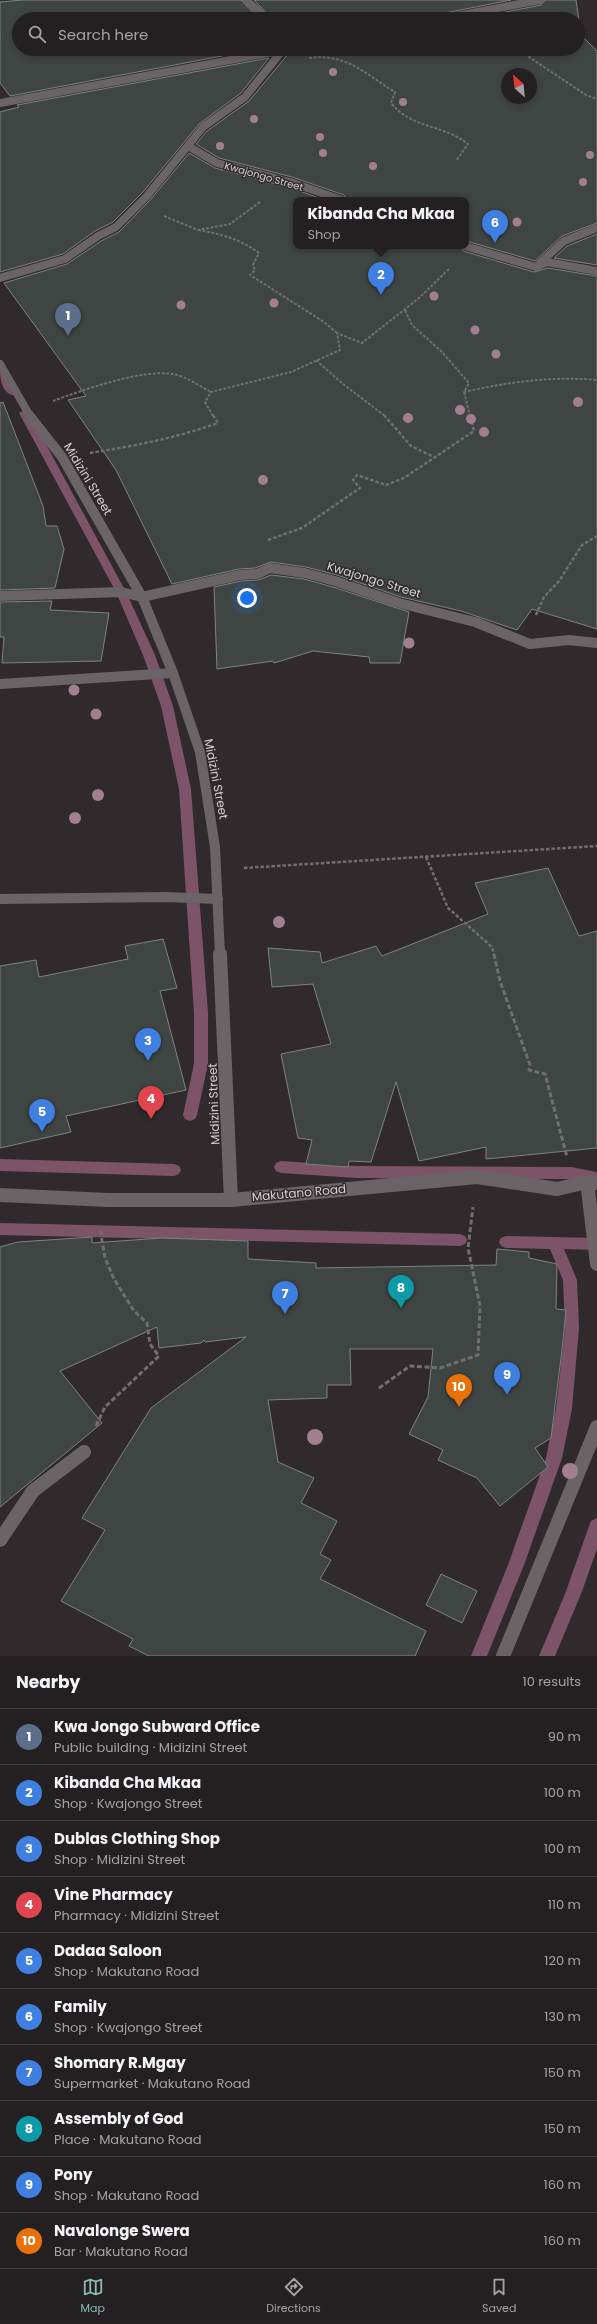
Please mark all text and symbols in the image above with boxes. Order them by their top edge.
search box [12,12,585,56]
icon: search [26,23,48,45]
text: Search here [58,24,148,45]
north arrow [501,68,537,104]
street label: Kwajongo Street [223,158,305,195]
popup [293,197,469,249]
text: Kibanda Cha Mkaa [307,203,455,224]
pin: 6 [482,210,508,243]
text: Shop [307,225,340,244]
pin: 2 [368,262,394,295]
pin: 1 [55,303,81,336]
street label: Midizini Street [60,439,117,518]
street label: Kwajongo Street [325,557,423,602]
your location [237,588,257,608]
street label: Midizini Street [200,737,233,821]
pin: 3 [135,1028,161,1061]
street label: Midizini Street [204,1063,223,1145]
pin: 4 [138,1086,164,1119]
pin: 5 [29,1099,55,1132]
street label: Makutano Road [251,1180,347,1205]
pin: 8 [388,1275,414,1308]
pin: 7 [272,1281,298,1314]
pin: 9 [494,1362,520,1395]
pin: 10 [446,1374,472,1407]
text: Nearby [16,1670,80,1694]
text: 10 results [522,1672,581,1691]
text: Kwa Jongo Subward Office [54,1716,260,1737]
text: 1 [27,1727,31,1746]
text: 90 m [548,1727,581,1746]
text: Public building · Midizini Street [54,1738,247,1757]
text: Kibanda Cha Mkaa [54,1772,201,1793]
text: 2 [25,1783,33,1802]
text: 100 m [544,1783,581,1802]
text: Shop · Kwajongo Street [54,1794,203,1813]
text: Dublas Clothing Shop [54,1828,220,1849]
text: 3 [25,1839,33,1858]
text: 100 m [544,1839,581,1858]
text: Shop · Midizini Street [54,1850,185,1869]
text: Vine Pharmacy [54,1884,173,1905]
text: 4 [25,1895,33,1914]
text: 110 m [548,1895,581,1914]
text: Pharmacy · Midizini Street [54,1906,219,1925]
text: Dadaa Saloon [54,1940,162,1961]
text: 5 [25,1951,33,1970]
text: 120 m [544,1951,581,1970]
text: Shop · Makutano Road [54,1962,199,1981]
text: Family [54,1996,107,2017]
text: 6 [25,2007,33,2026]
text: 130 m [544,2007,581,2026]
text: Shop · Kwajongo Street [54,2018,203,2037]
text: Shomary R.Mgay [54,2052,186,2073]
text: 7 [26,2063,32,2082]
text: 150 m [544,2063,581,2082]
text: Supermarket · Makutano Road [54,2074,250,2093]
text: Assembly of God [54,2108,184,2129]
text: 8 [25,2119,33,2138]
text: 150 m [544,2119,581,2138]
text: Place · Makutano Road [54,2130,202,2149]
text: Pony [54,2164,93,2185]
text: 9 [25,2175,33,2194]
text: 160 m [544,2175,581,2194]
text: Shop · Makutano Road [54,2186,199,2205]
text: Navalonge Swera [54,2220,190,2241]
text: 10 [22,2231,36,2250]
text: 160 m [544,2231,581,2250]
text: Bar · Makutano Road [54,2242,188,2261]
tab: Map [81,2276,105,2317]
tab: Directions [266,2276,321,2317]
tab: Saved [482,2276,516,2317]

